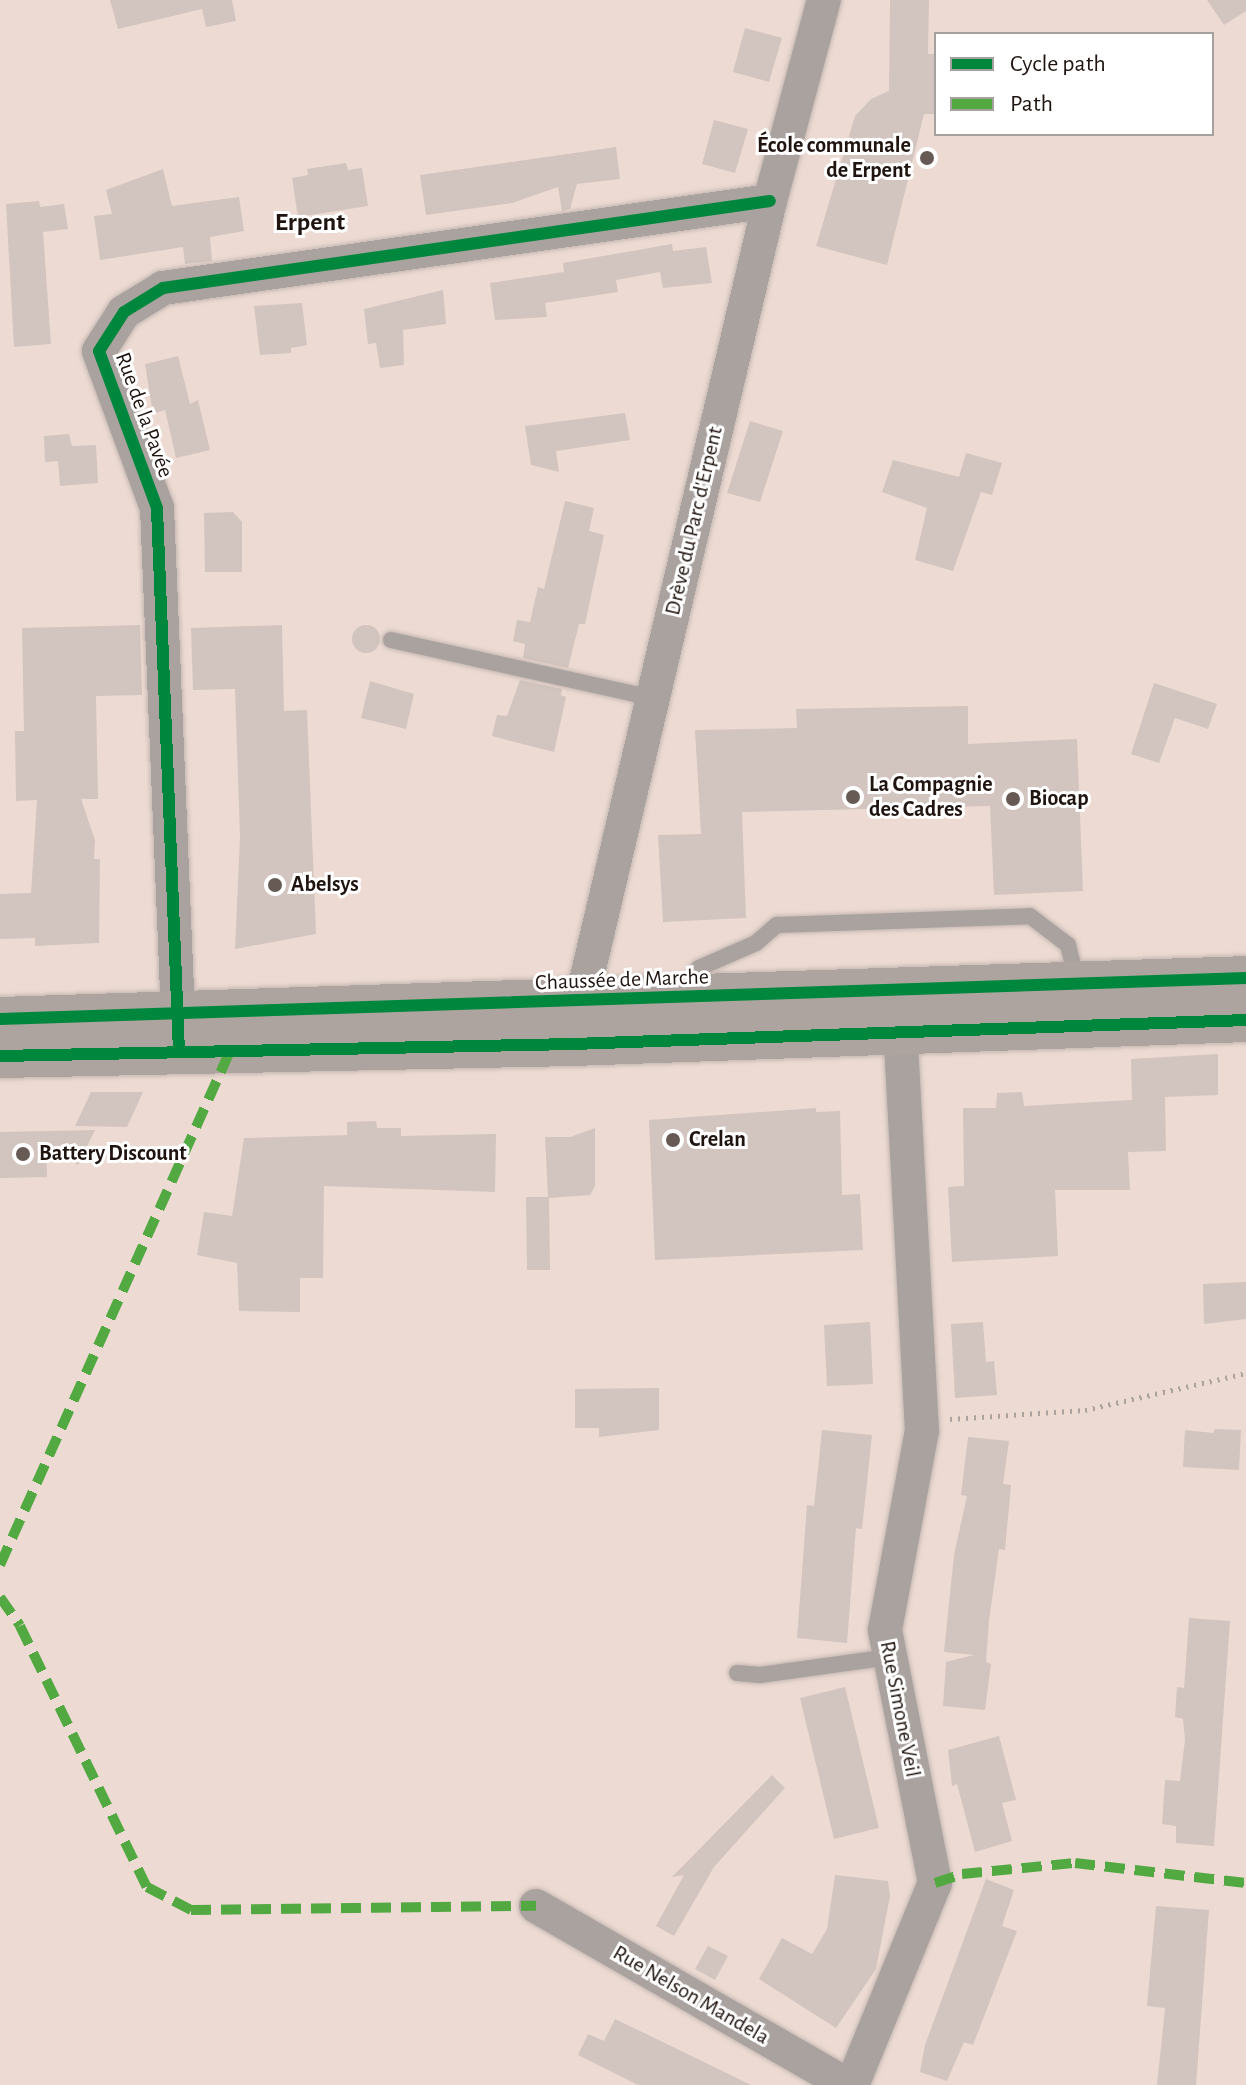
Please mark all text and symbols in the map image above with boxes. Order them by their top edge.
legend [934,32,1214,136]
text: Cycle path [1010,52,1106,76]
text: Path [1010,92,1053,116]
place label: École communale de Erpent [757,132,911,184]
marker: École communale de Erpent [918,149,936,167]
district label: Erpent [275,207,345,239]
street label: Rue de la Pavée [109,349,179,481]
street label: Drève du Parc d'Erpent [659,424,729,618]
place label: La Compagnie des Cadres [869,771,993,822]
place label: Biocap [1029,786,1089,812]
marker: La Compagnie des Cadres [844,788,862,806]
marker: Biocap [1004,790,1022,808]
place label: Abelsys [291,872,359,898]
marker: Abelsys [266,876,284,894]
street label: Chaussée de Marche [535,964,709,996]
place label: Crelan [689,1127,746,1153]
marker: Crelan [664,1131,682,1149]
place label: Battery Discount [39,1141,187,1167]
marker: Battery Discount [14,1145,32,1163]
street label: Rue Simone Veil [874,1639,926,1779]
street label: Rue Nelson Mandela [608,1940,774,2050]

